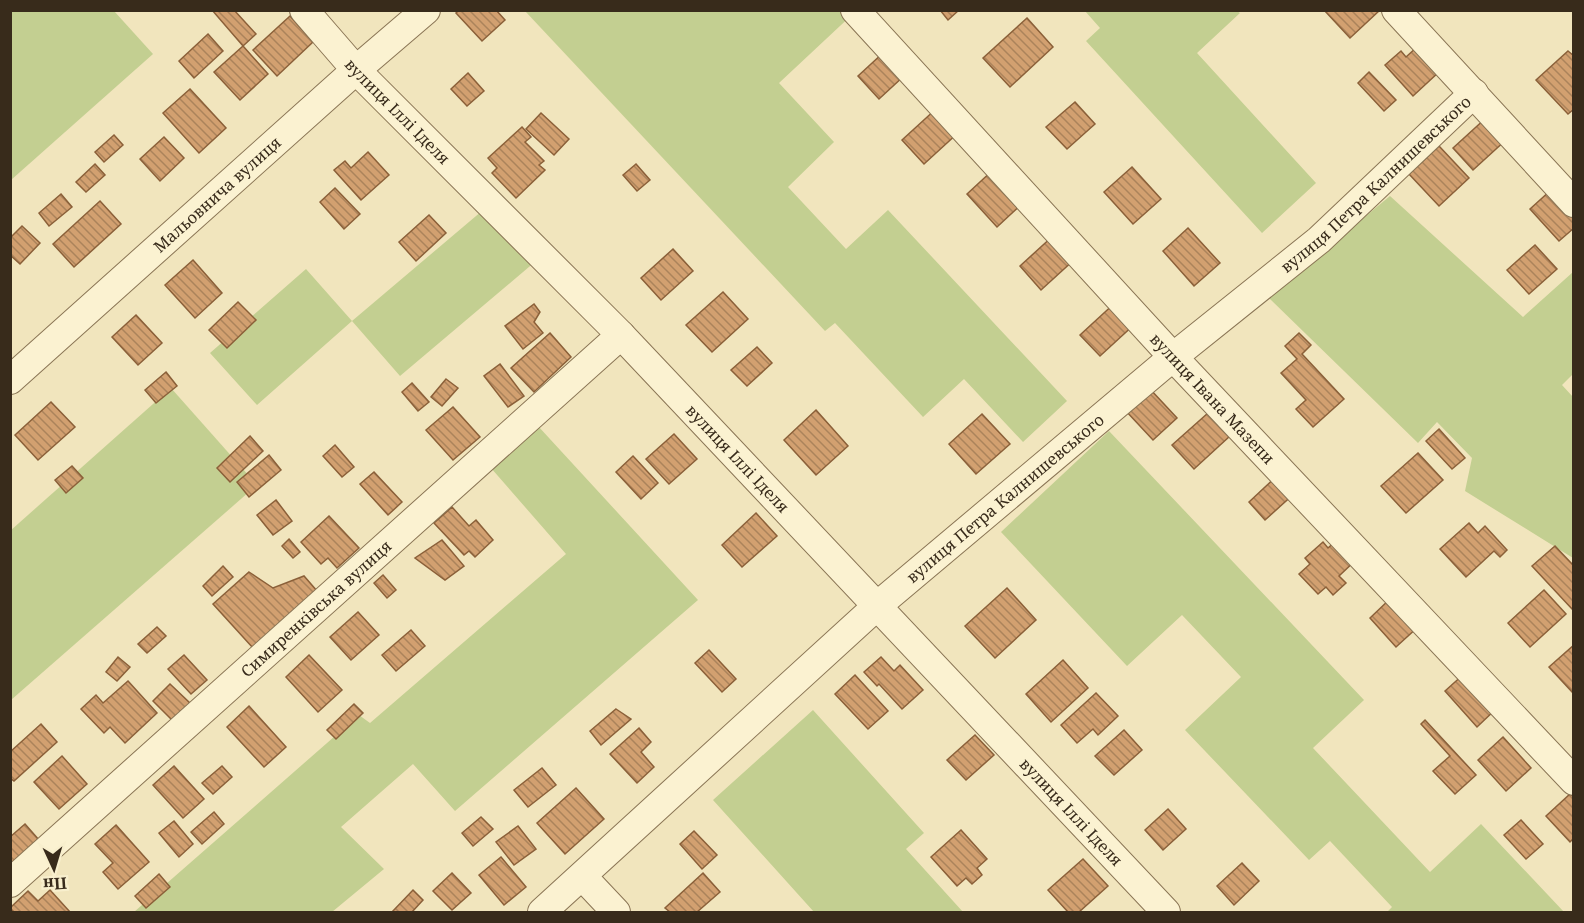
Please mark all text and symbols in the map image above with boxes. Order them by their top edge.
street label: вулиця Іллі Іделя [340,54,455,169]
street label: вулиця Петра Калнишевського [1276,91,1476,278]
street label: Мальовнича вулиця [149,132,286,257]
street label: вулиця Івана Мазепи [1145,328,1280,469]
street label: вулиця Іллі Іделя [681,400,794,517]
street label: вулиця Петра Калнишевського [902,409,1108,588]
street label: Симиренківська вулиця [236,535,396,682]
street label: вулиця Іллі Іделя [1015,753,1128,871]
north arrow [24,839,84,899]
text: Пн [42,872,68,896]

